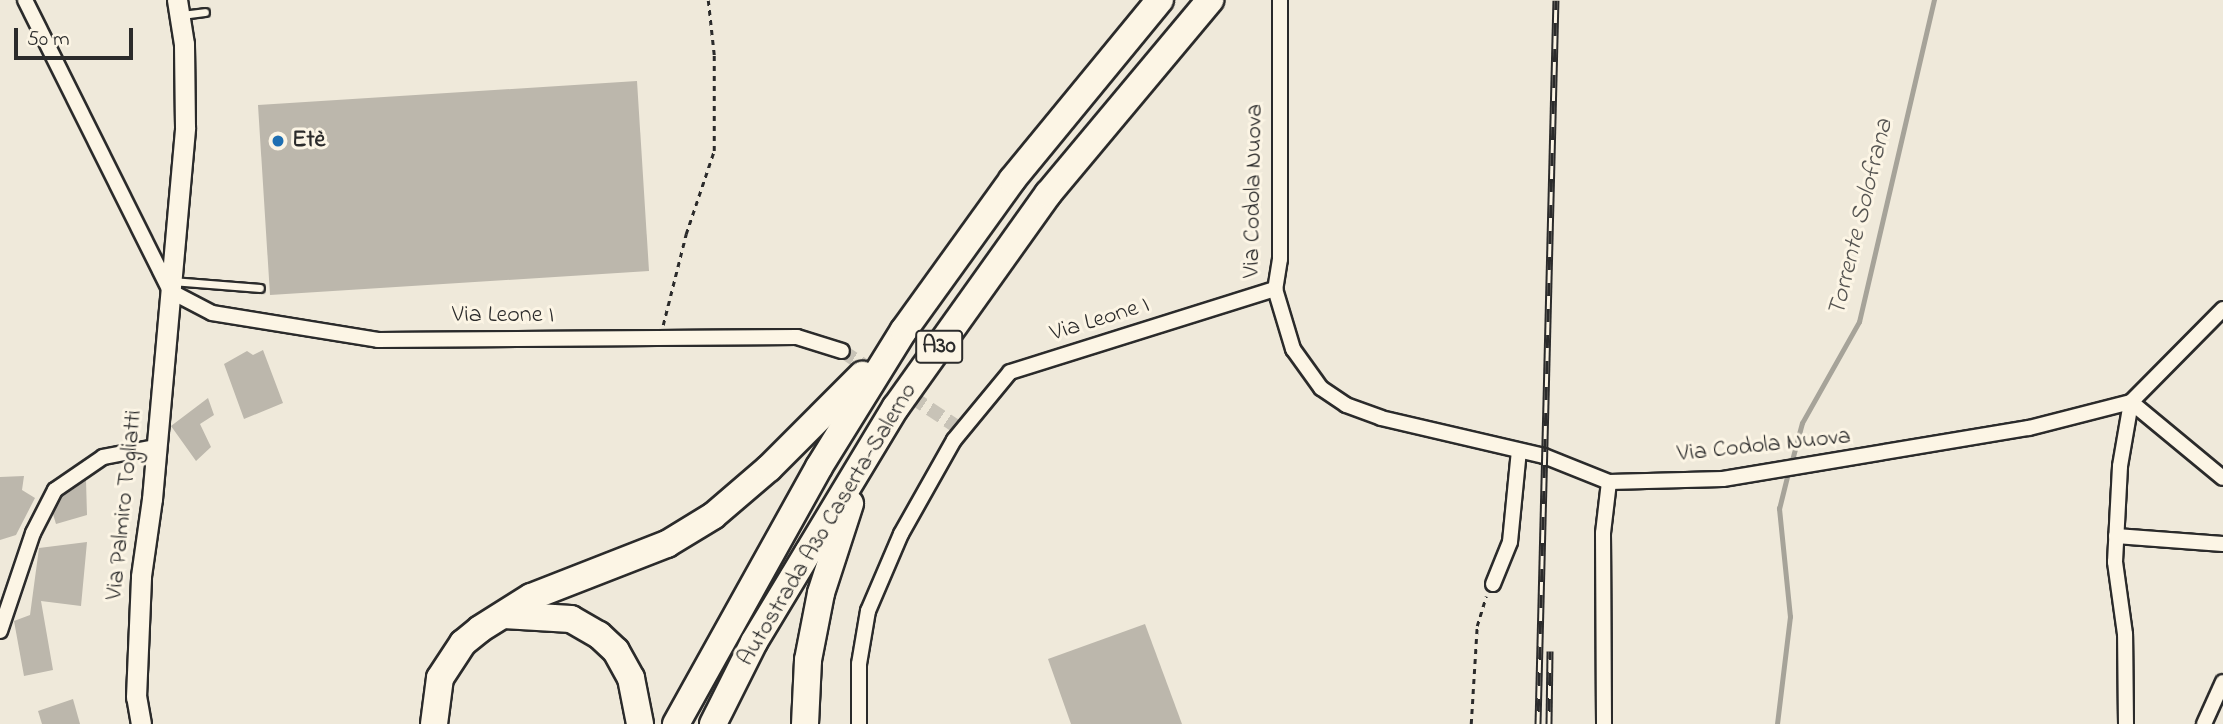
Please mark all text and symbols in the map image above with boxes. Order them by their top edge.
scale bar [18,14,136,58]
text: 50 m [27,25,70,55]
street label: Via Codola Nuova [1238,104,1270,278]
water label: Torrente Solofrana [1822,116,1902,320]
place label: Etè [292,127,325,155]
marker: Etè [270,133,286,149]
street label: Via Leone I [1047,291,1153,349]
street label: Via Leone I [452,302,554,330]
road number: A30 [914,328,964,366]
street label: Autostrada A30 Caserta-Salerno [732,378,924,672]
street label: Via Palmiro Togliatti [101,409,149,601]
street label: Via Codola Nuova [1676,423,1852,469]

